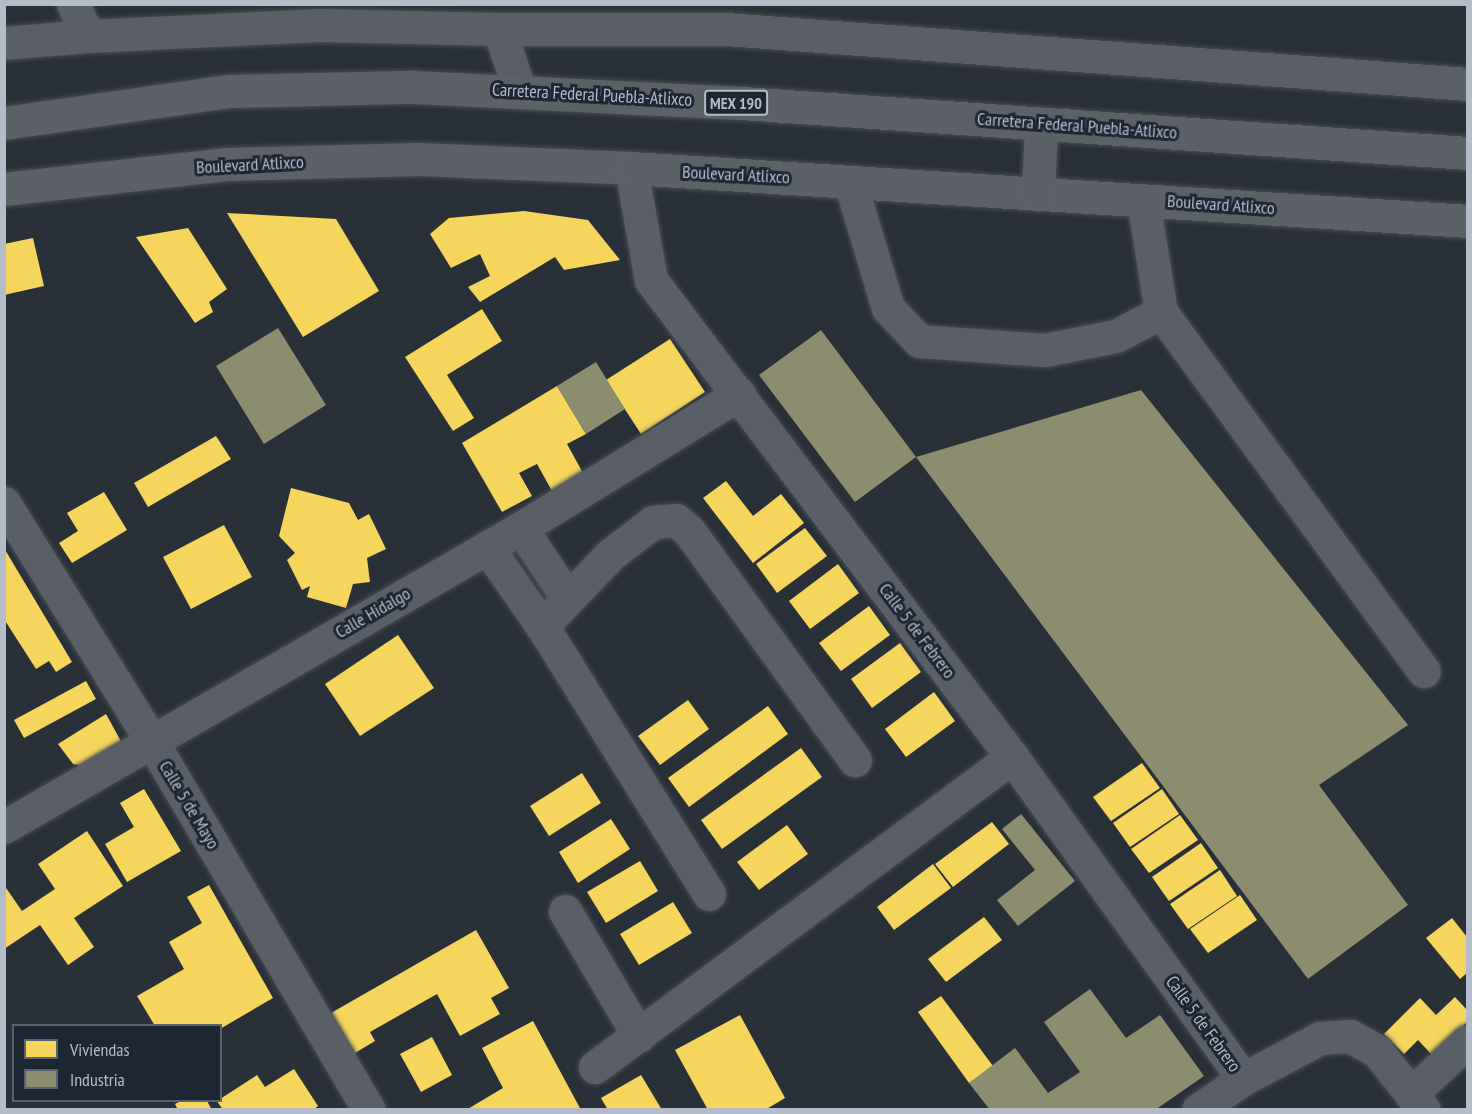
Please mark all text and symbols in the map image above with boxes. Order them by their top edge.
street label: Carretera Federal Puebla-Atlixco [491,79,693,111]
road number: MEX 190 [703,90,769,116]
street label: Carretera Federal Puebla-Atlixco [976,108,1178,144]
street label: Boulevard Atlixco [195,151,305,179]
street label: Boulevard Atlixco [681,161,791,189]
street label: Boulevard Atlixco [1166,190,1276,220]
street label: Calle 5 de Febrero [874,579,960,683]
street label: Calle Hidalgo [332,583,414,643]
street label: Calle 5 de Mayo [154,757,224,853]
street label: Calle 5 de Febrero [1161,972,1245,1076]
legend [12,1024,222,1102]
text: Viviendas [70,1038,130,1061]
text: Industria [70,1068,125,1091]

